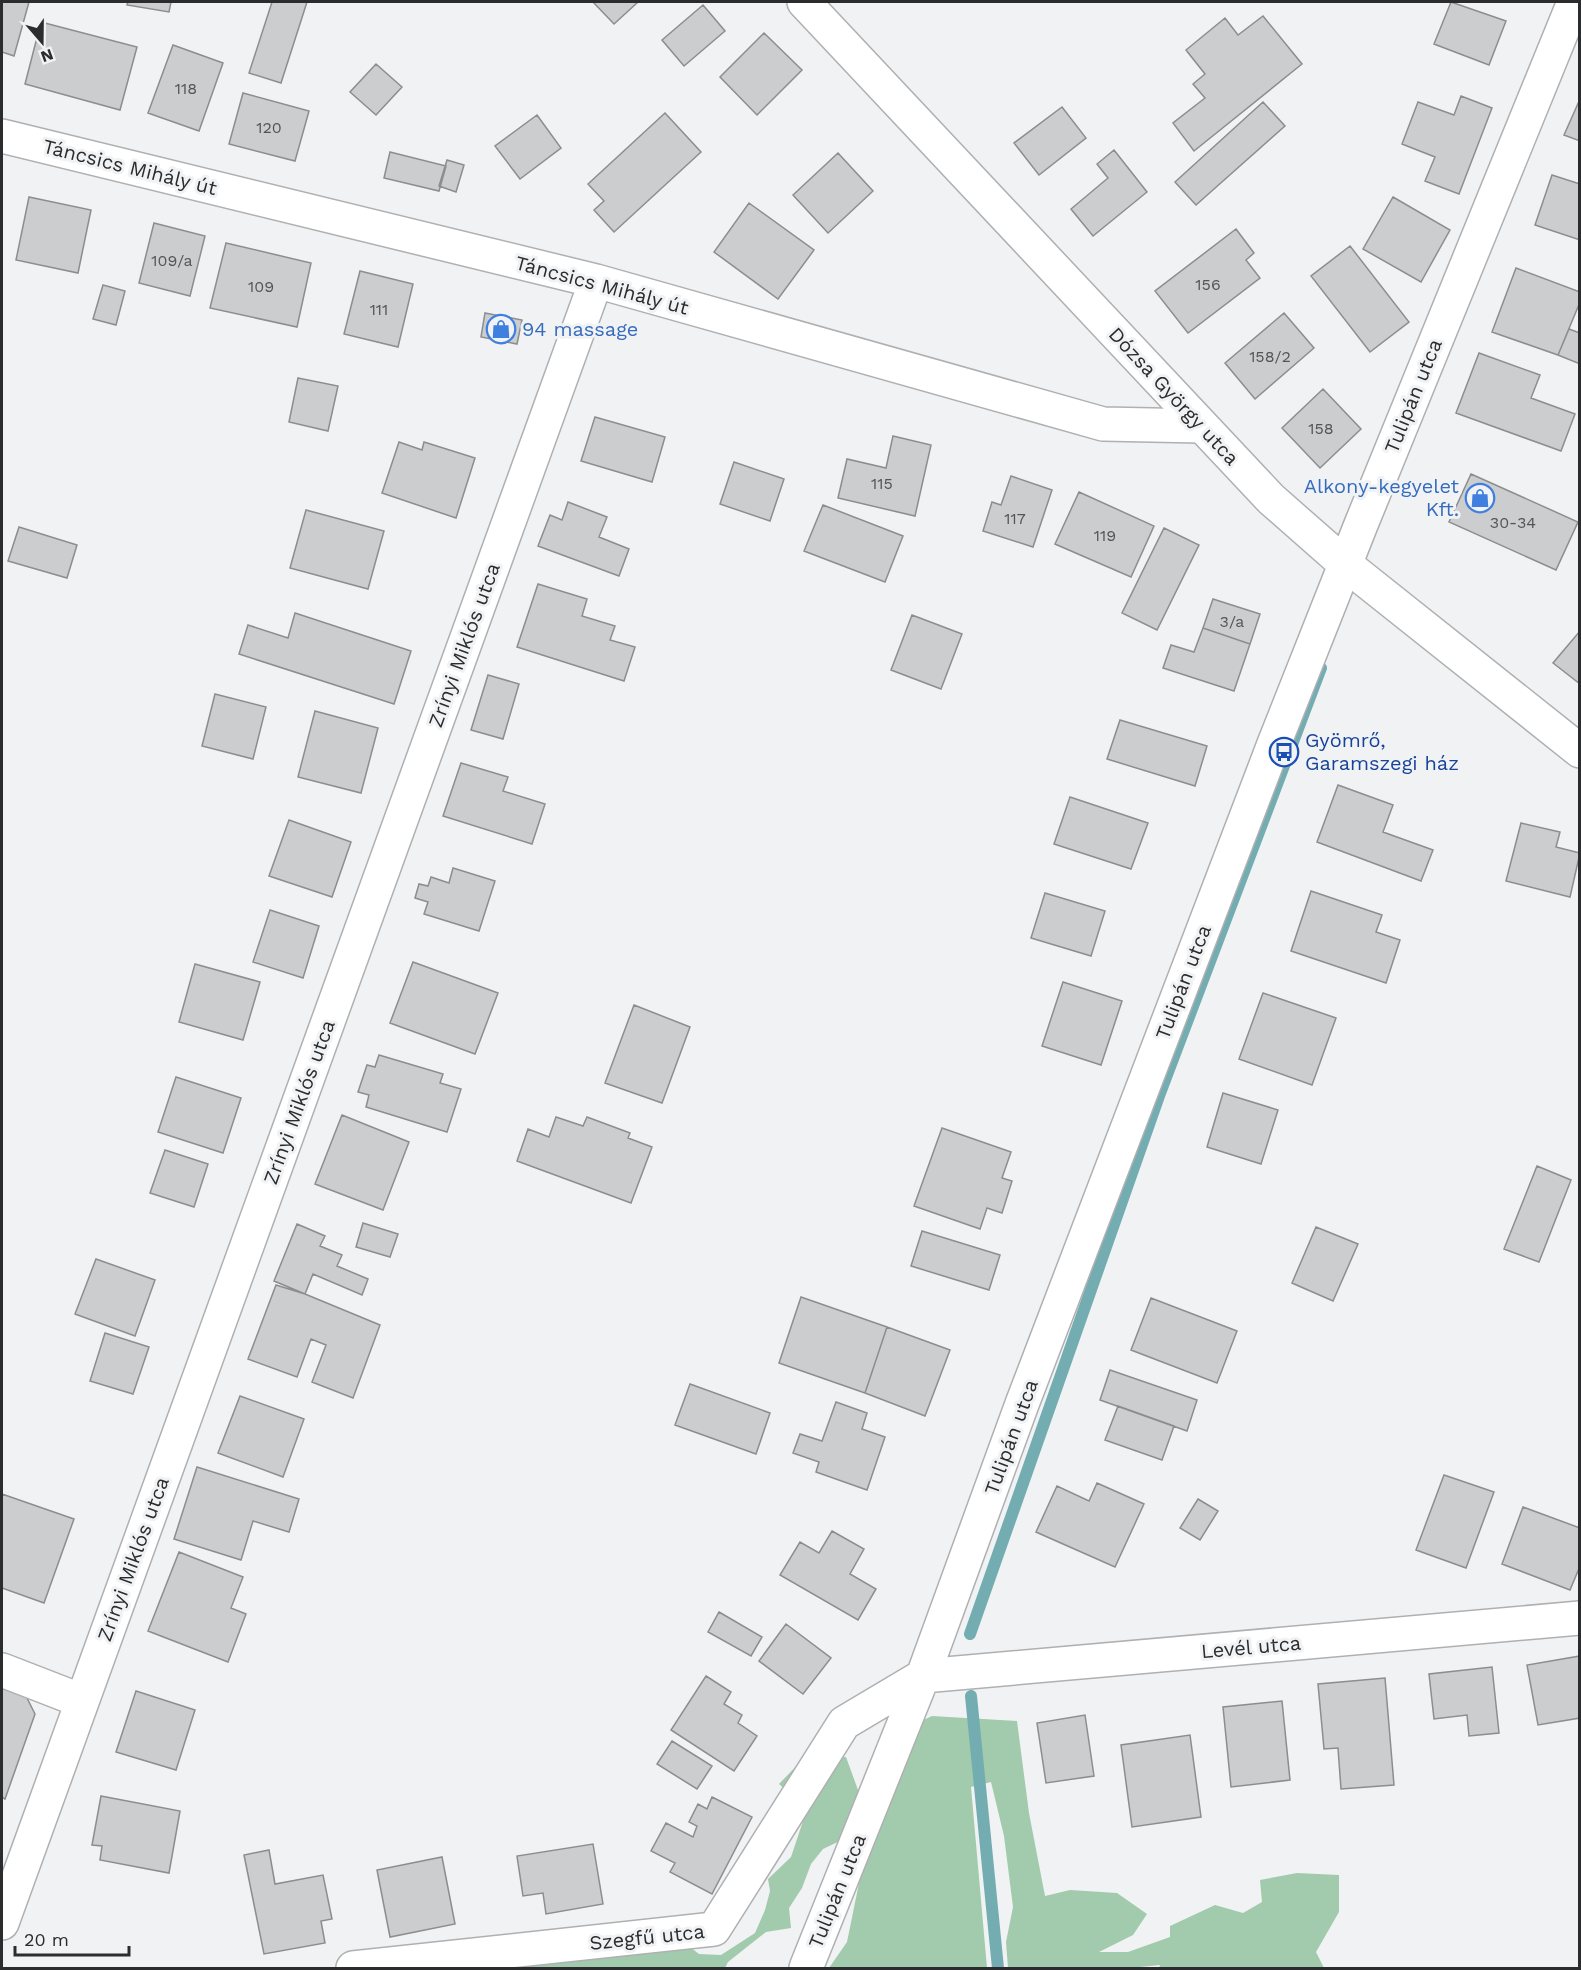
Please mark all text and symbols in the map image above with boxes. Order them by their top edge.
north arrow [12,12,72,72]
text: N [38,45,56,67]
house number: 118 [175,79,197,98]
house number: 120 [256,118,282,137]
street label: Táncsics Mihály út [41,134,220,200]
street label: Táncsics Mihály út [513,250,692,320]
house number: 109/a [151,251,193,270]
house number: 156 [1195,275,1221,294]
house number: 109 [248,277,274,296]
house number: 111 [370,300,388,319]
shop icon: 94 massage [485,313,517,345]
place label: 94 massage [522,317,638,341]
street label: Dózsa György utca [1104,322,1244,470]
street label: Tulipán utca [1379,335,1447,457]
house number: 158/2 [1249,347,1291,366]
house number: 158 [1308,419,1334,438]
house number: 115 [871,474,893,493]
place label: Alkony-kegyelet Kft. [1304,474,1460,521]
shop icon: Alkony-kegyelet Kft. [1464,482,1496,514]
house number: 117 [1004,509,1026,528]
house number: 30-34 [1490,513,1536,532]
house number: 119 [1094,526,1116,545]
street label: Zrínyi Miklós utca [423,560,505,730]
house number: 3/a [1220,612,1244,631]
place label: Gyömrő, Garamszegi ház [1305,728,1459,775]
bus stop icon: Gyömrő, Garamszegi ház [1268,736,1300,768]
street label: Tulipán utca [1150,921,1216,1043]
street label: Zrínyi Miklós utca [258,1017,340,1187]
street label: Tulipán utca [979,1376,1043,1498]
street label: Zrínyi Miklós utca [92,1474,174,1644]
street label: Levél utca [1200,1631,1302,1663]
street label: Tulipán utca [803,1830,871,1952]
scale bar [15,1919,129,1957]
street label: Szegfű utca [588,1919,706,1955]
text: 20 m [24,1929,69,1950]

